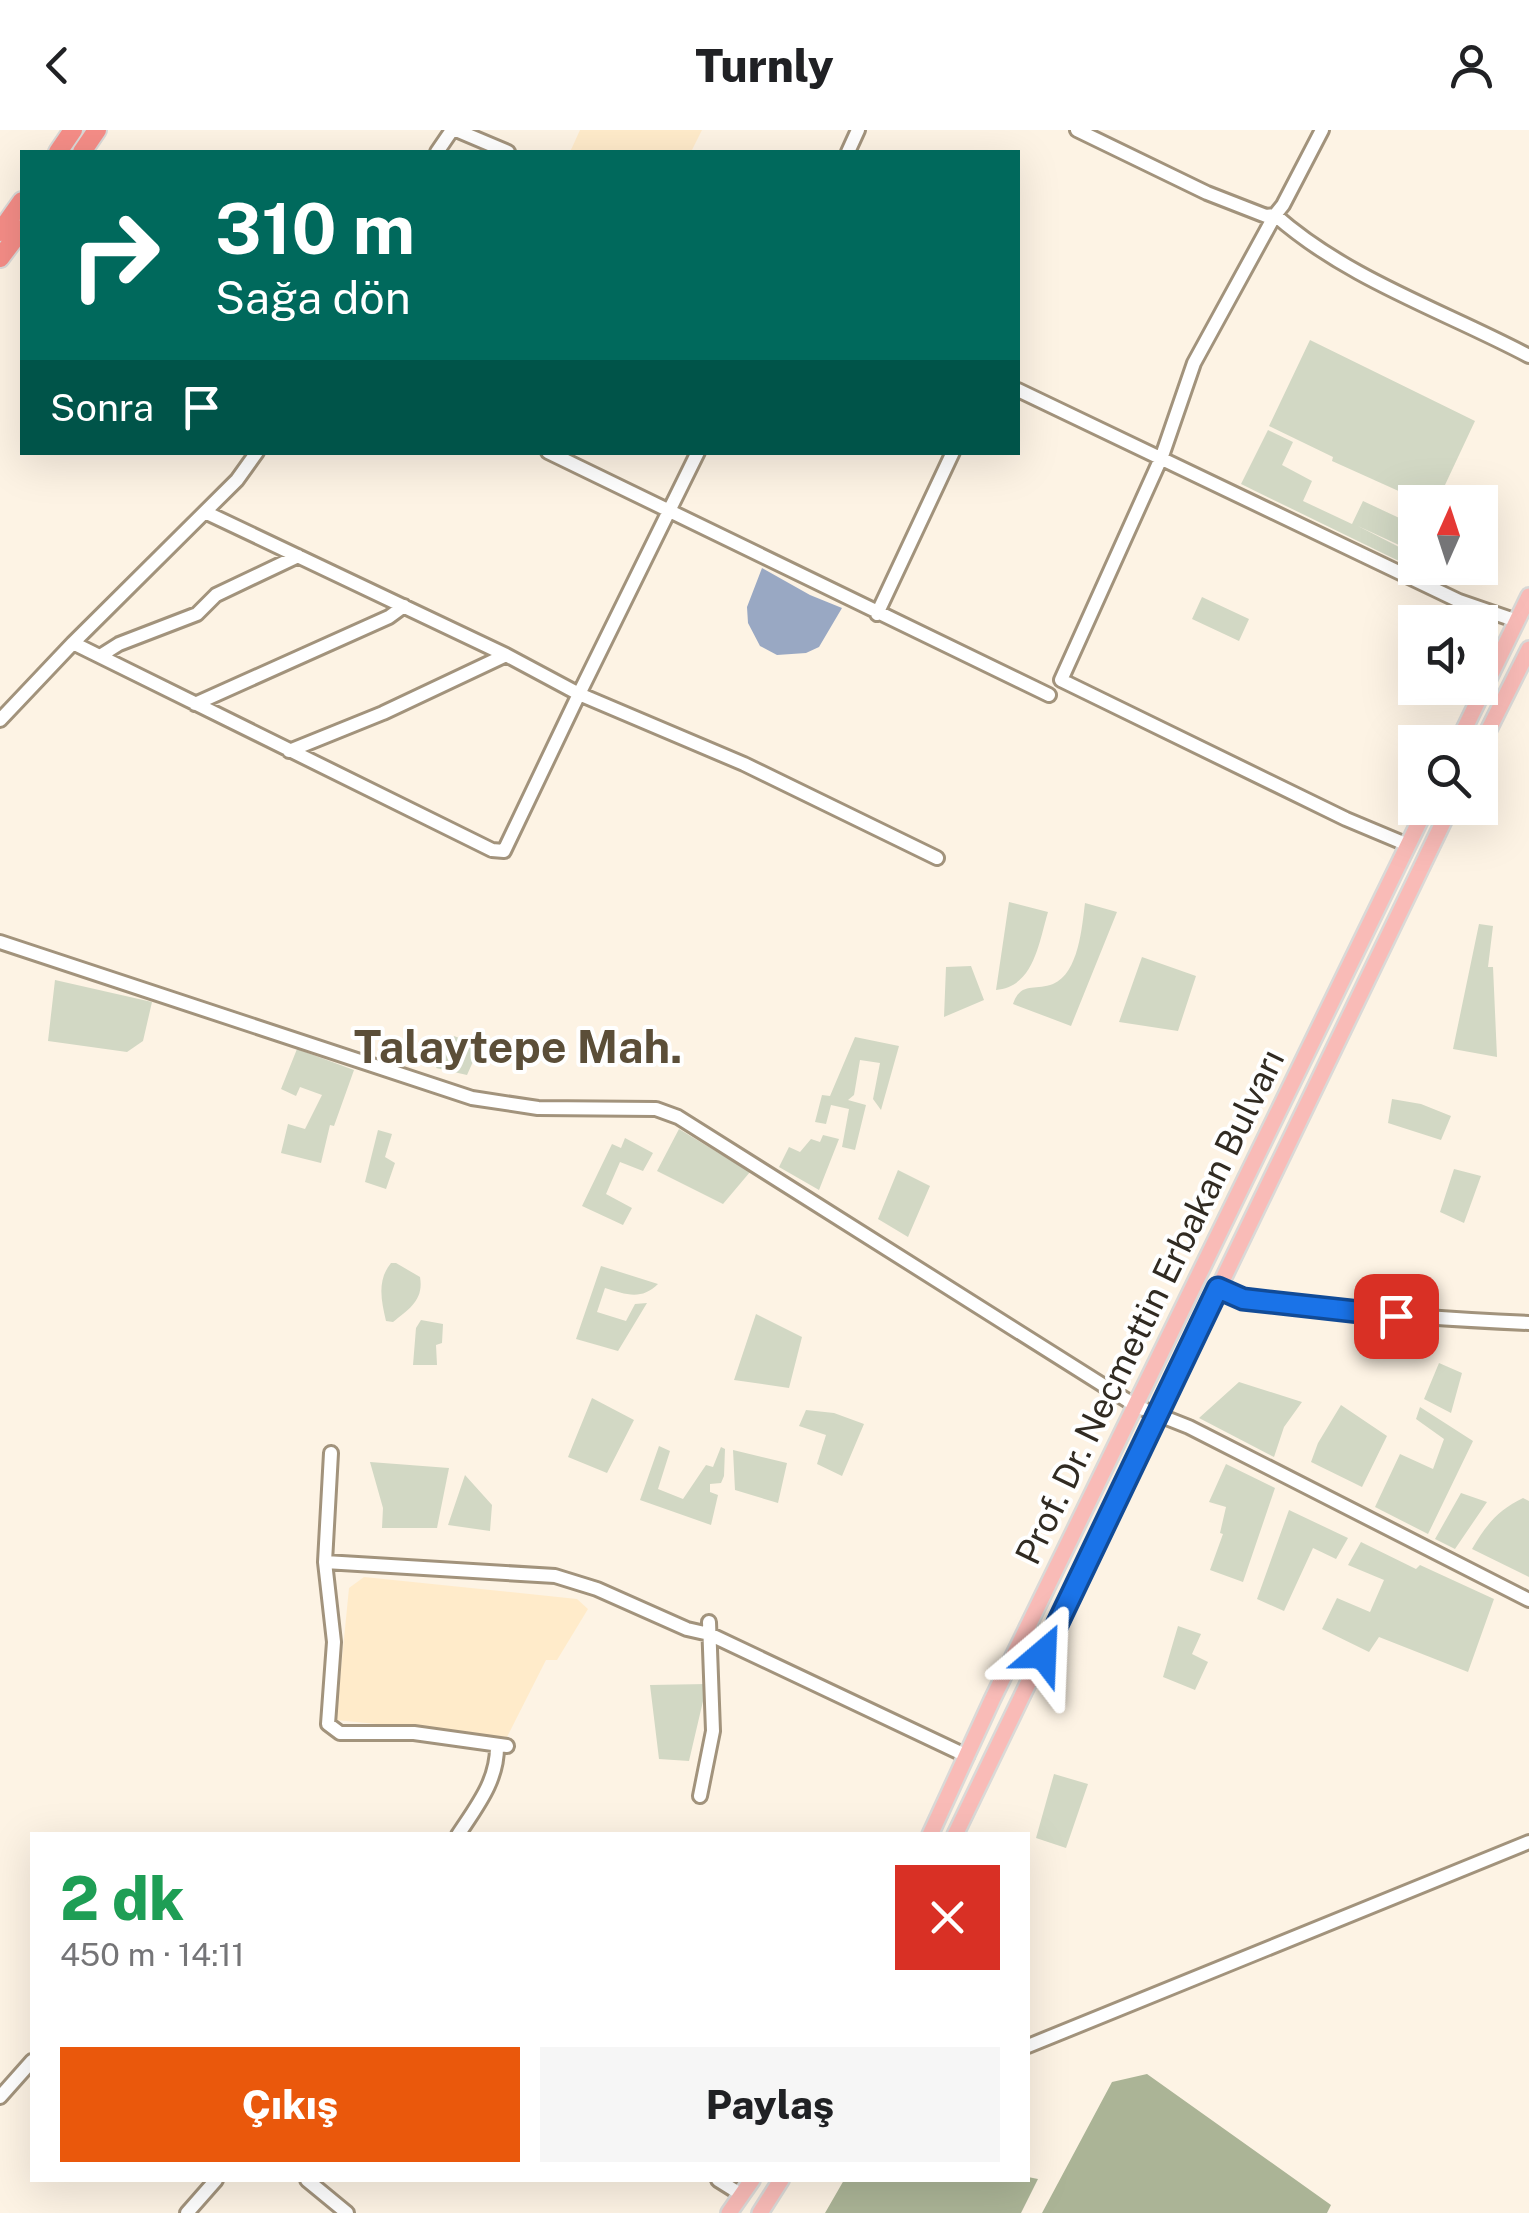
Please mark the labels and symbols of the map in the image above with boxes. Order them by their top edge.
north arrow [1398,485,1498,585]
district label: Talaytepe Mah. [354,1020,682,1073]
street label: Prof. Dr. Necmettin Erbakan Bulvarı [1007,1043,1292,1571]
pin [1354,1274,1439,1359]
position arrow [991,1602,1095,1706]

